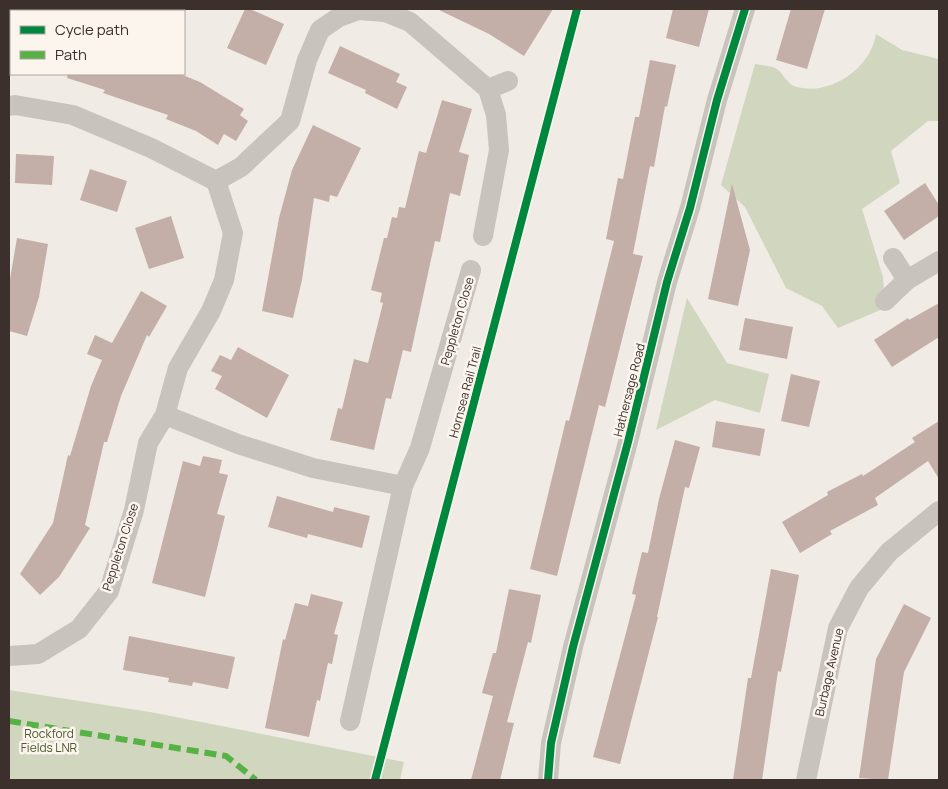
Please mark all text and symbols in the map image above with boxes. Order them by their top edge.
legend [10,10,185,75]
text: Cycle path [55,19,129,40]
text: Path [55,44,87,65]
street label: Peppleton Close [436,275,478,367]
street label: Hathersage Road [609,341,649,439]
street label: Hornsea Rail Trail [445,344,485,440]
street label: Peppleton Close [98,501,142,593]
street label: Burbage Avenue [811,626,847,718]
park label: Rockford Fields LNR [21,725,78,756]

